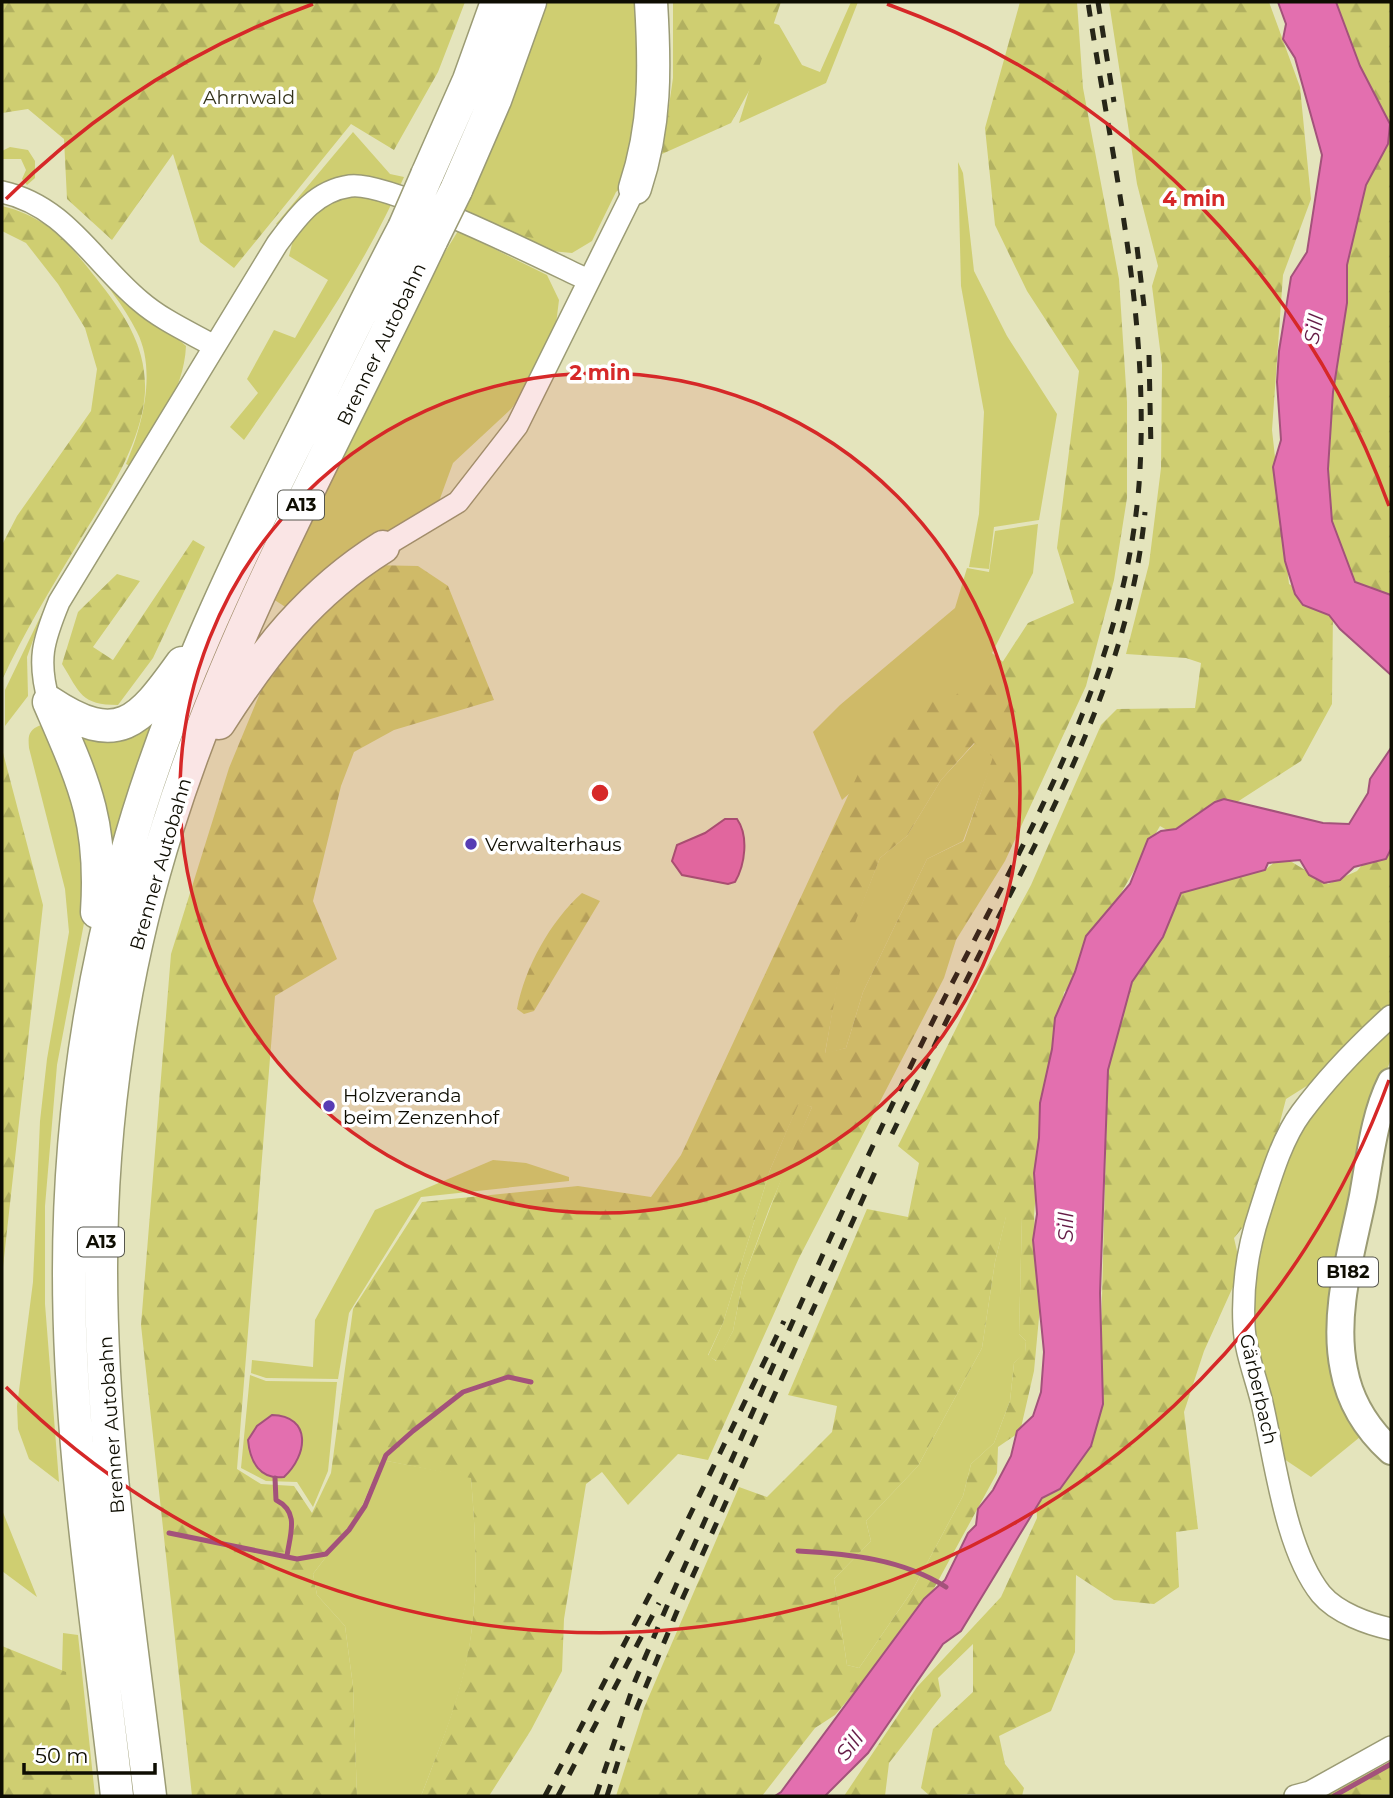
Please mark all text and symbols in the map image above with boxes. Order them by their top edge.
park label: Ahrnwald [203,86,295,109]
text: 4 min [1162,186,1226,211]
street label: Brenner Autobahn [332,259,431,429]
water label: Sill [1298,312,1329,346]
text: 2 min [569,360,631,385]
road number: A13 [278,490,324,520]
street label: Brenner Autobahn [125,775,196,953]
centre of rings [588,781,612,805]
place label: Verwalterhaus [485,833,621,856]
marker: Verwalterhaus [463,836,479,852]
place label: Holzveranda beim Zenzenhof [343,1084,501,1129]
marker: Holzveranda beim Zenzenhof [321,1098,337,1114]
water label: Sill [1053,1212,1078,1242]
road number: A13 [78,1227,124,1256]
road number: B182 [1318,1258,1378,1287]
street label: Gärberbach [1235,1332,1282,1447]
street label: Brenner Autobahn [94,1335,129,1515]
water label: Sill [831,1726,869,1765]
scale bar [24,1731,156,1775]
text: 50 m [35,1743,89,1768]

